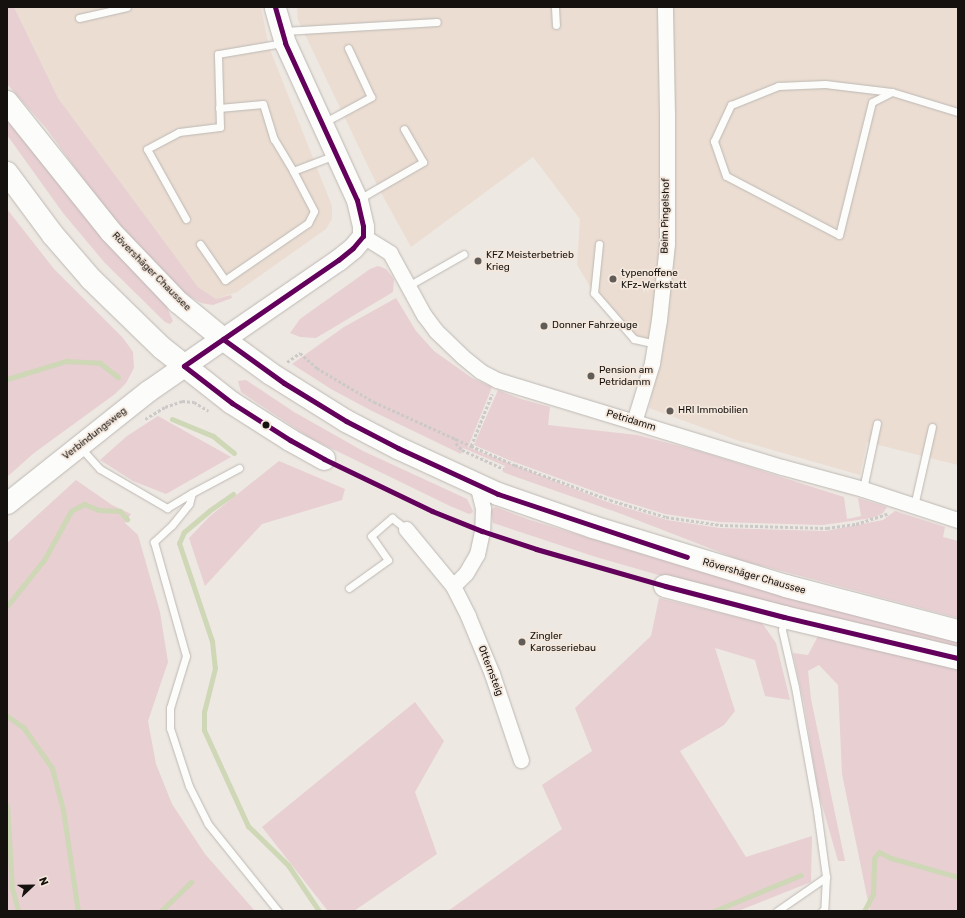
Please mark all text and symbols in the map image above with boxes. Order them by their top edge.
street label: Beim Pingelshof [659,178,673,254]
street label: Rövershäger Chaussee [109,230,193,314]
place label: KFZ Meisterbetrieb Krieg [486,249,574,272]
marker: KFZ Meisterbetrieb Krieg [473,256,483,266]
place label: typenoffene KFz-Werkstatt [621,267,687,290]
marker: typenoffene KFz-Werkstatt [608,274,618,284]
place label: Donner Fahrzeuge [552,320,638,332]
marker: Donner Fahrzeuge [539,321,549,331]
place label: Pension am Petridamm [599,364,653,388]
marker: Pension am Petridamm [586,371,596,381]
street label: Verbindungsweg [60,405,130,463]
place label: HRI Immobilien [678,405,748,417]
marker: HRI Immobilien [665,406,675,416]
street label: Petridamm [605,408,657,434]
unlabelled marker [261,420,271,430]
street label: Rövershäger Chaussee [701,556,807,598]
place label: Zingler Karosseriebau [530,630,596,654]
marker: Zingler Karosseriebau [517,637,527,647]
street label: Otternsteig [475,644,505,698]
north arrow [12,866,52,906]
text: N [36,875,51,887]

